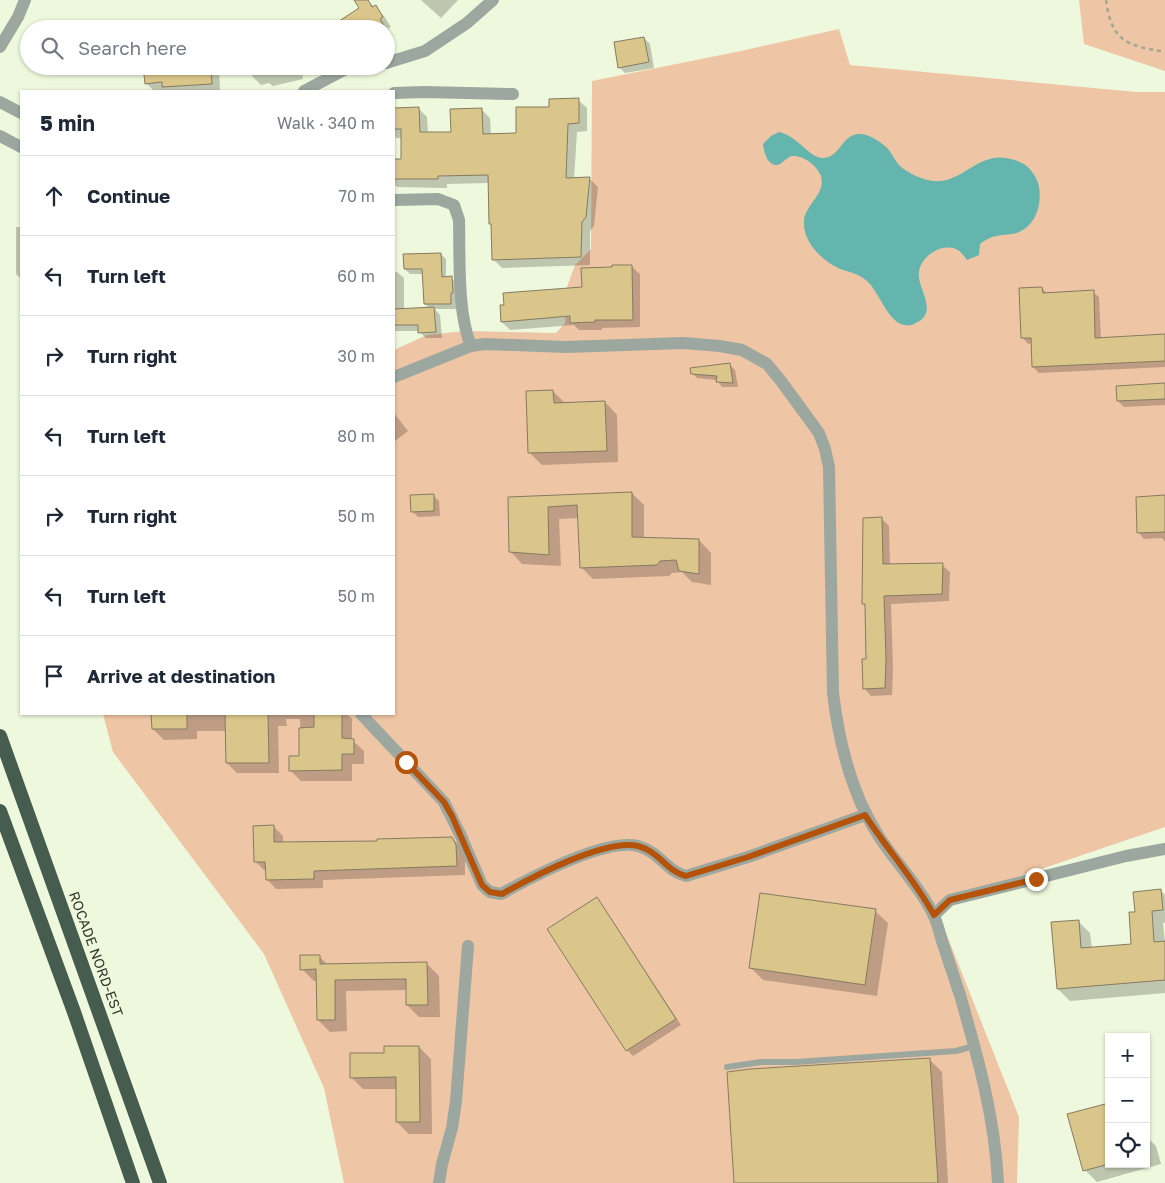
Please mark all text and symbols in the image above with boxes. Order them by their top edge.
search box [20,20,395,75]
icon: search [38,34,66,62]
text: Search here [78,36,187,59]
text: 5 min [40,110,95,136]
text: Walk · 340 m [277,113,375,133]
icon: ahead [40,182,68,210]
text: Continue [87,184,170,207]
text: 70 m [338,186,375,206]
icon: left [40,262,68,290]
text: Turn left [87,264,166,287]
text: 60 m [337,266,375,286]
icon: right [40,342,68,370]
text: Turn right [87,344,177,367]
text: 30 m [338,346,375,366]
icon: left [40,422,68,450]
text: Turn left [87,424,166,447]
text: 80 m [337,426,375,446]
icon: right [40,502,68,530]
text: Turn right [87,504,177,527]
text: 50 m [338,506,375,526]
icon: left [40,582,68,610]
text: Turn left [87,584,166,607]
text: 50 m [338,586,375,606]
icon: arrive [40,662,68,690]
text: Arrive at destination [87,664,275,687]
route start [395,751,418,774]
route end [1025,868,1048,891]
street label: ROCADE NORD-EST [66,889,127,1019]
map controls [1105,1033,1150,1168]
button: + [1105,1033,1150,1078]
button: − [1105,1078,1150,1123]
button: locate [1105,1123,1150,1168]

